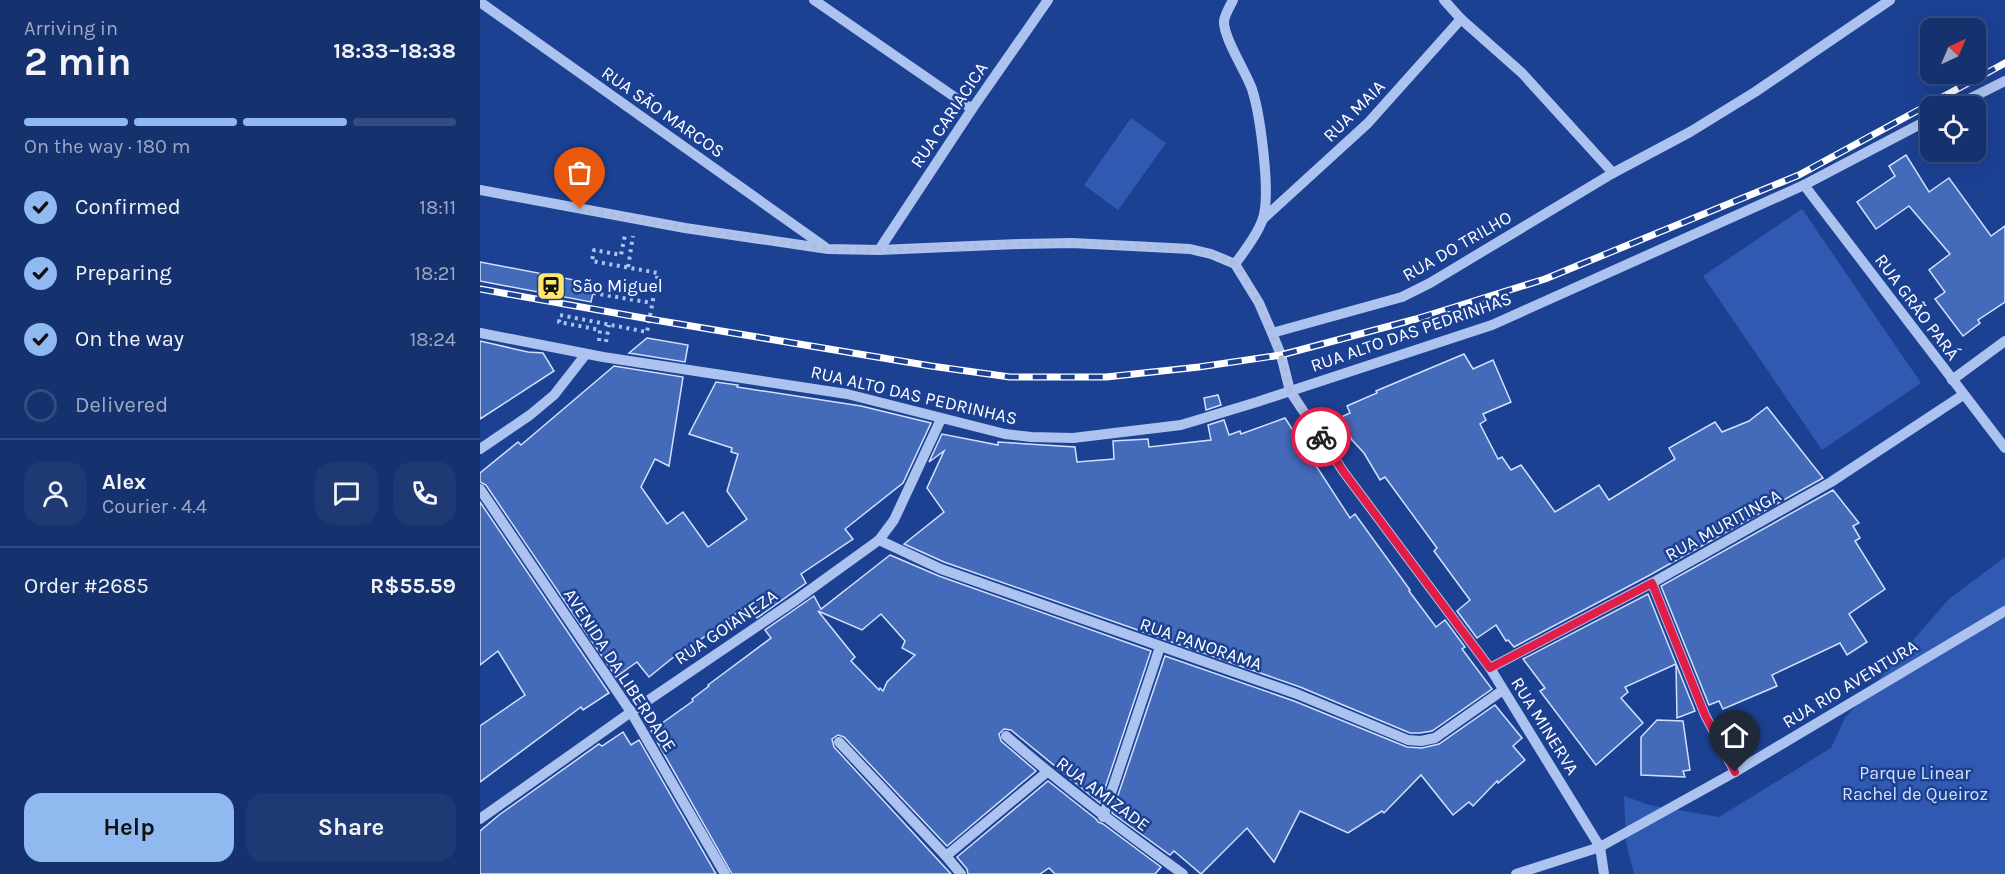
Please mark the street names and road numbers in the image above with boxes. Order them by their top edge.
street label: RUA CARIACICA [906,58,992,172]
street label: RUA SÃO MARCOS [597,61,729,163]
street label: RUA MAIA [1319,76,1389,146]
street label: RUA DO TRILHO [1399,206,1515,286]
street label: RUA GRÃO PARÁ [1870,249,1965,364]
street label: RUA ALTO DAS PEDRINHAS [1308,287,1514,377]
street label: RUA ALTO DAS PEDRINHAS [809,361,1019,429]
street label: RUA MURITINGA [1661,484,1785,566]
street label: AVENIDA DA LIBERDADE [559,584,681,756]
street label: RUA GOIANEZA [670,584,782,670]
street label: RUA PANORAMA [1137,613,1265,675]
street label: RUA RIO AVENTURA [1778,635,1922,733]
street label: RUA MINERVA [1506,673,1584,779]
street label: RUA AMIZADE [1052,752,1154,836]

